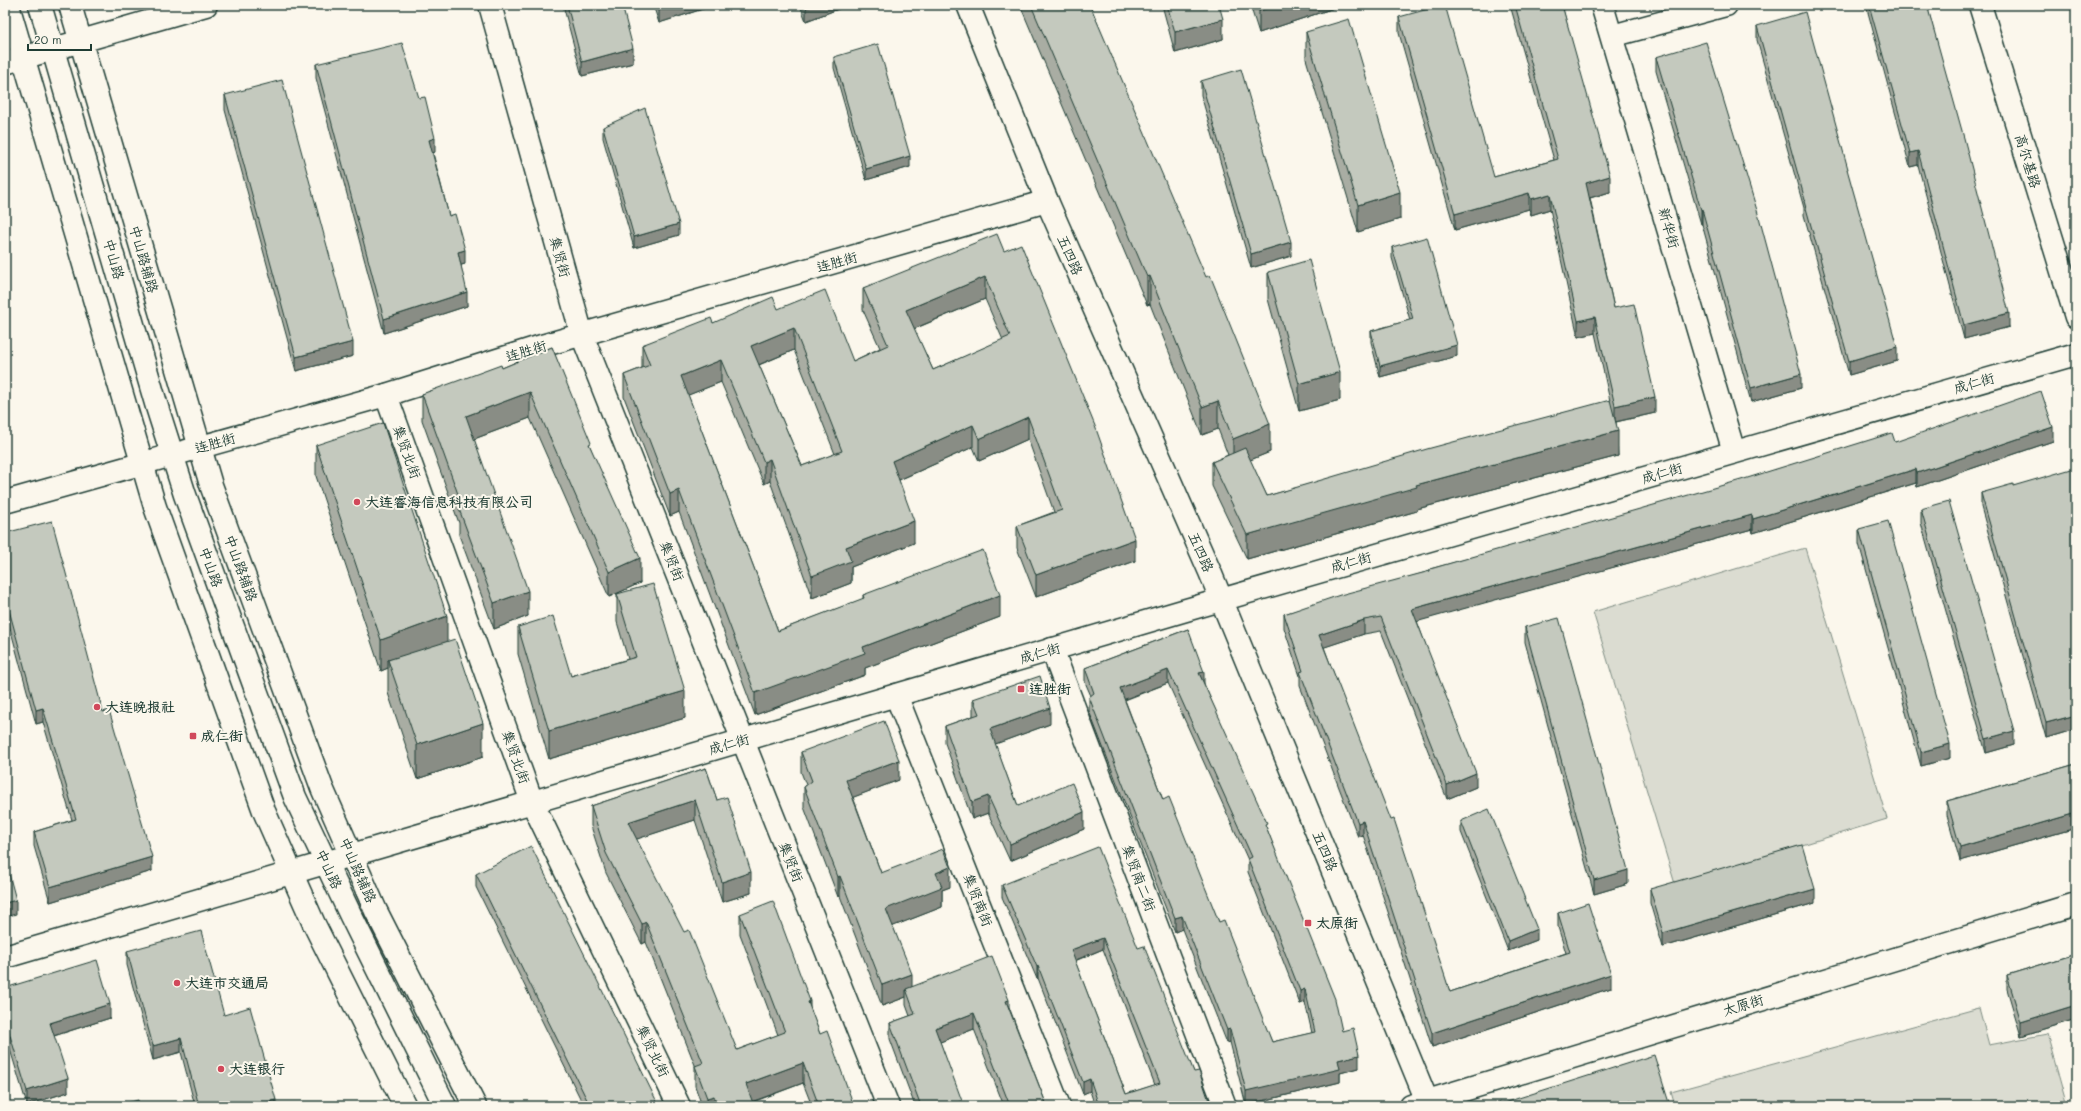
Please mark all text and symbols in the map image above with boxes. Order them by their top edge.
scale bar [28,26,91,52]
text: 20 m [34,31,62,47]
street label: 高尔基路 [2011,131,2046,190]
street label: 新华街 [1655,205,1684,251]
street label: 中山路辅路 [126,223,163,295]
street label: 五四路 [1053,232,1088,278]
street label: 集贤街 [546,234,575,280]
street label: 中山路 [100,236,129,282]
street label: 连胜街 [814,247,860,276]
street label: 连胜街 [503,335,549,366]
street label: 成仁街 [1951,368,1997,397]
street label: 集贤北街 [389,422,426,481]
street label: 连胜街 [192,428,238,457]
street label: 成仁街 [1639,458,1685,487]
place label: 大连睿海信息科技有限公司 [365,492,533,511]
marker: 大连睿海信息科技有限公司 [352,497,362,507]
street label: 五四路 [1184,529,1219,575]
street label: 中山路辅路 [221,532,262,604]
street label: 集贤街 [656,538,689,584]
street label: 中山路 [195,544,228,590]
street label: 成仁街 [1328,547,1374,576]
street label: 成仁街 [1017,638,1063,667]
place label: 连胜街 [1029,679,1071,698]
marker: 连胜街 [1016,684,1026,694]
place label: 大连晚报社 [105,697,175,716]
marker: 大连晚报社 [92,702,102,712]
place label: 成仁街 [201,726,243,745]
street label: 集贤北街 [498,727,535,786]
street label: 成仁街 [706,729,752,758]
marker: 成仁街 [188,731,198,741]
street label: 五四路 [1309,828,1342,874]
street label: 中山路辅路 [336,834,381,906]
street label: 集贤街 [775,839,808,885]
street label: 集贤南二街 [1118,842,1161,914]
street label: 中山路 [312,846,347,892]
street label: 集贤南街 [959,870,998,929]
place label: 太原街 [1316,913,1358,932]
marker: 太原街 [1303,918,1313,928]
place label: 大连市交通局 [185,973,269,992]
marker: 大连市交通局 [172,978,182,988]
street label: 太原街 [1720,989,1766,1020]
street label: 集贤北街 [633,1021,674,1080]
place label: 大连银行 [229,1059,285,1078]
marker: 大连银行 [216,1064,226,1074]

